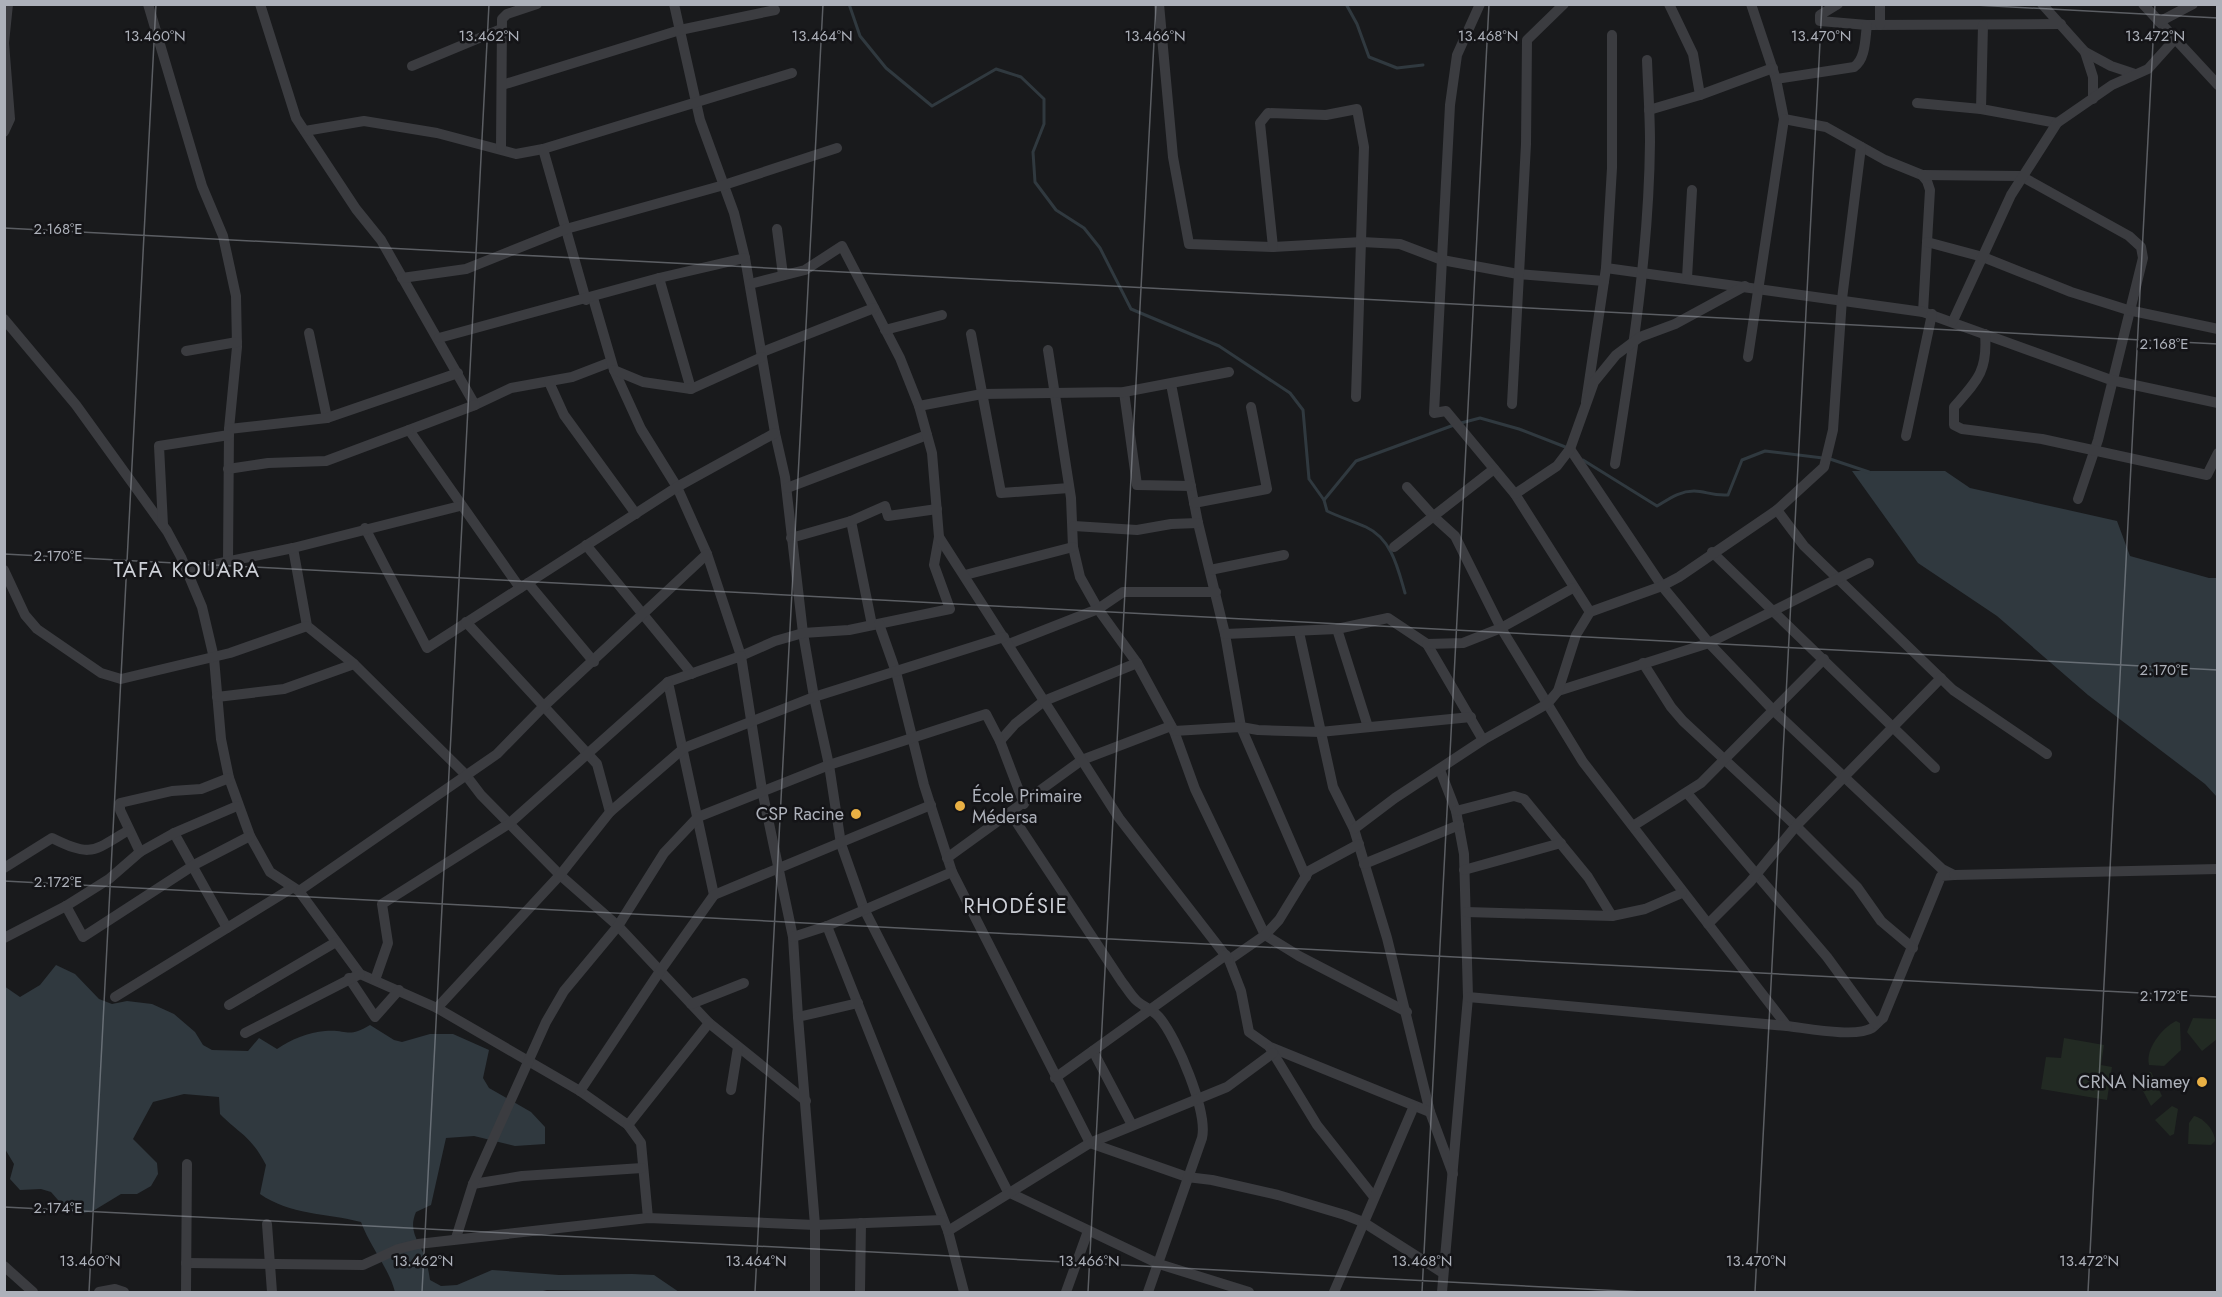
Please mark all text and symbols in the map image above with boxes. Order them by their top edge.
text: 13.460°N [124,25,186,47]
text: 13.462°N [459,25,519,47]
text: 13.464°N [791,25,853,47]
text: 13.466°N [1124,25,1186,47]
text: 13.468°N [1458,25,1518,47]
text: 13.470°N [1791,25,1851,47]
text: 13.472°N [2125,25,2185,47]
text: 2.168°E [33,218,83,240]
text: 2.168°E [2139,333,2189,355]
text: 2.170°E [33,545,83,567]
district label: TAFA KOUARA [113,555,261,585]
text: 2.170°E [2139,659,2189,681]
place label: École Primaire Médersa [972,783,1082,830]
marker: École Primaire Médersa [953,799,967,813]
place label: CSP Racine [756,801,844,827]
marker: CSP Racine [849,807,863,821]
text: 2.172°E [34,871,82,893]
district label: RHODÉSIE [964,892,1068,921]
text: 2.172°E [2140,985,2188,1007]
place label: CRNA Niamey [2078,1069,2190,1095]
marker: CRNA Niamey [2195,1075,2209,1089]
text: 2.174°E [34,1197,82,1219]
text: 13.460°N [59,1250,121,1272]
text: 13.462°N [393,1250,453,1272]
text: 13.464°N [725,1250,787,1272]
text: 13.466°N [1058,1250,1120,1272]
text: 13.468°N [1392,1250,1452,1272]
text: 13.470°N [1726,1250,1786,1272]
text: 13.472°N [2059,1250,2119,1272]

